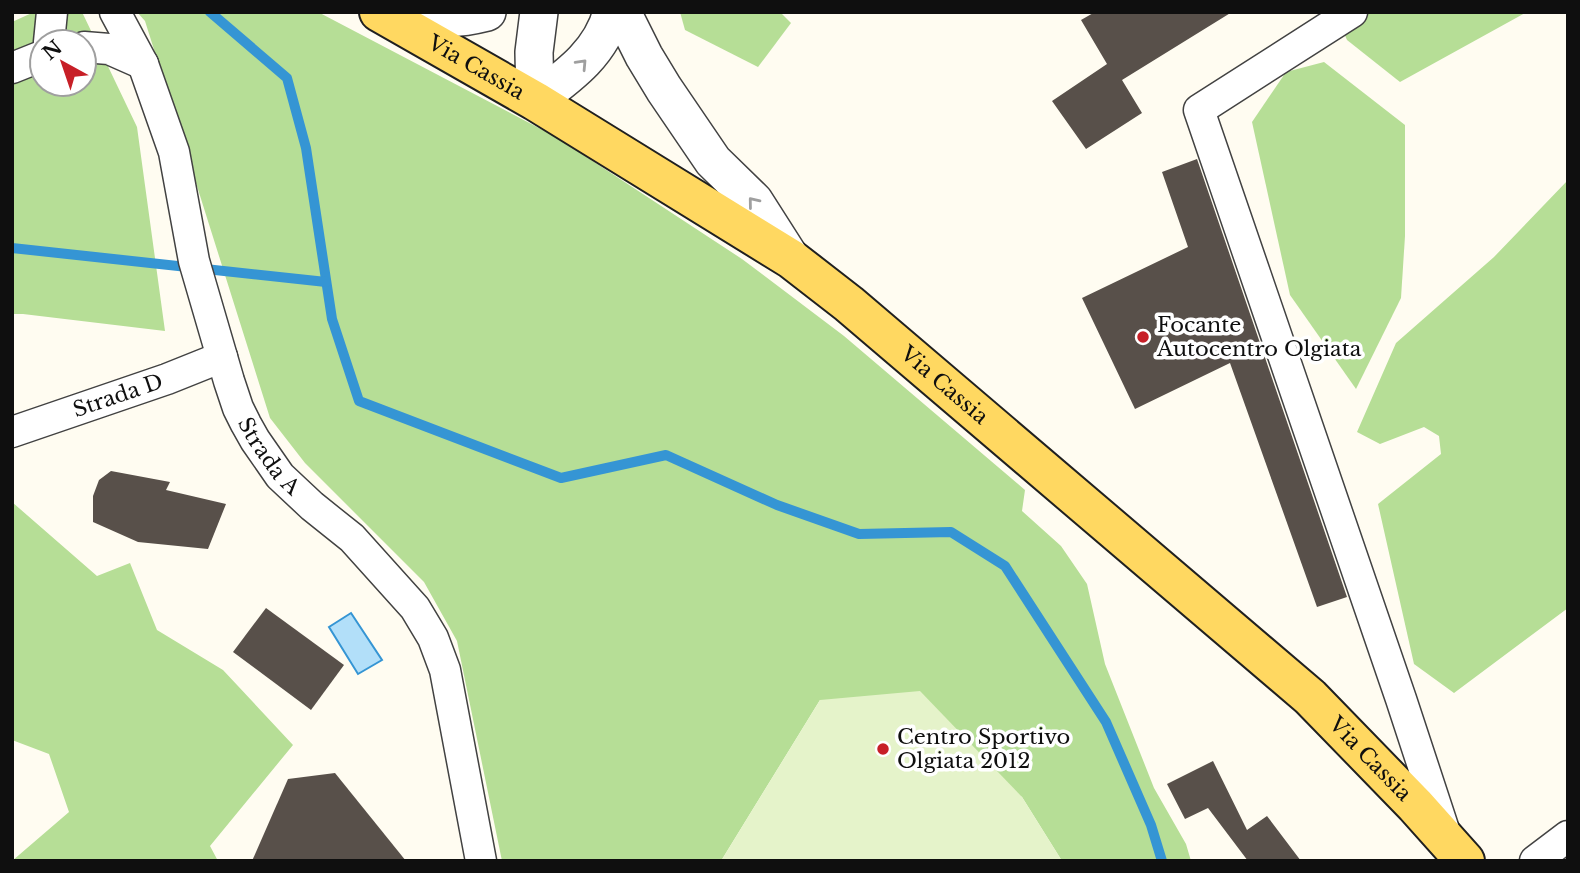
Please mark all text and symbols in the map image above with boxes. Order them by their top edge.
north arrow [28,28,98,98]
street label: Via Cassia [422,29,530,106]
text: N [38,36,67,65]
one-way arrow [573,59,586,72]
one-way arrow [749,198,762,210]
place label: Focante Autocentro Olgiata [1156,312,1362,362]
marker: Focante Autocentro Olgiata [1135,329,1151,345]
street label: Via Cassia [894,340,994,430]
street label: Strada D [70,368,166,423]
street label: Strada A [232,413,306,501]
street label: Via Cassia [1323,711,1417,807]
place label: Centro Sportivo Olgiata 2012 [897,724,1070,774]
marker: Centro Sportivo Olgiata 2012 [875,741,891,757]

